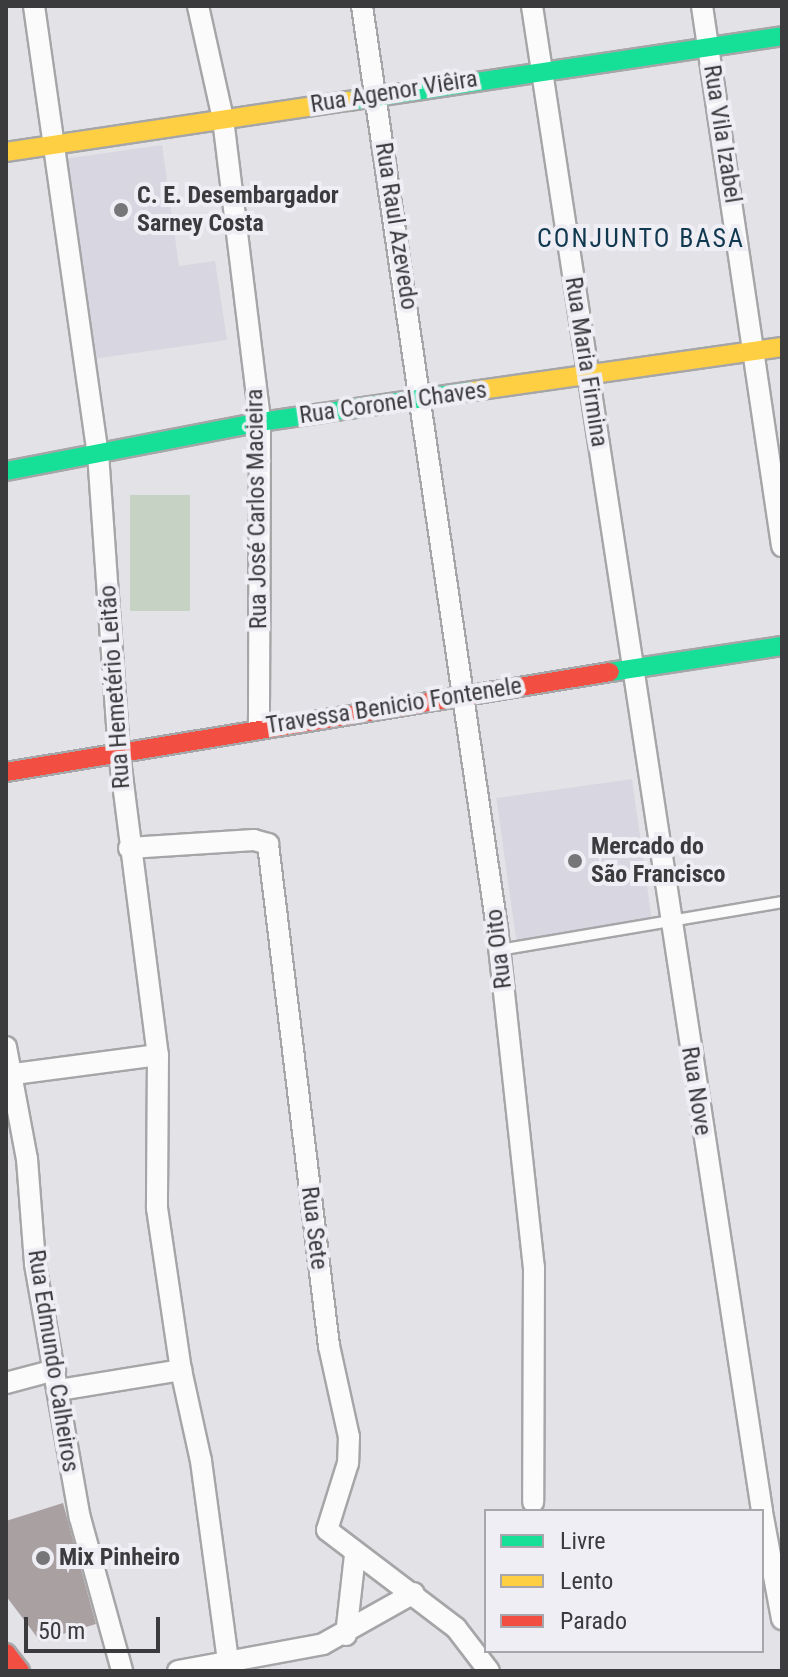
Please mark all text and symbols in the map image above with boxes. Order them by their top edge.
street label: Rua Vila Izabel [697,63,747,205]
street label: Rua Agenor Viêira [308,65,480,119]
street label: Rua Raul Azevedo [369,140,423,312]
place label: C. E. Desembargador Sarney Costa [137,182,339,238]
marker: C. E. Desembargador Sarney Costa [112,201,130,219]
district label: CONJUNTO BASA [537,223,745,255]
street label: Rua Maria Firmina [558,275,614,449]
street label: Rua Coronel Chaves [297,376,489,430]
street label: Rua José Carlos Macieira [241,389,273,629]
street label: Rua Hemetério Leitão [94,584,136,790]
street label: Travessa Benicio Fontenele [264,672,524,740]
place label: Mercado do São Francisco [591,833,726,889]
marker: Mercado do São Francisco [566,852,584,870]
street label: Rua Oito [480,907,518,991]
street label: Rua Nove [675,1045,717,1137]
street label: Rua Sete [295,1185,333,1271]
street label: Rua Edmundo Calheiros [21,1248,85,1474]
legend [484,1509,764,1653]
text: Livre [560,1527,606,1555]
place label: Mix Pinheiro [59,1544,180,1572]
marker: Mix Pinheiro [34,1549,52,1567]
text: Lento [560,1567,613,1595]
scale bar [28,1601,164,1651]
text: Parado [560,1607,627,1635]
text: 50 m [38,1617,85,1645]

